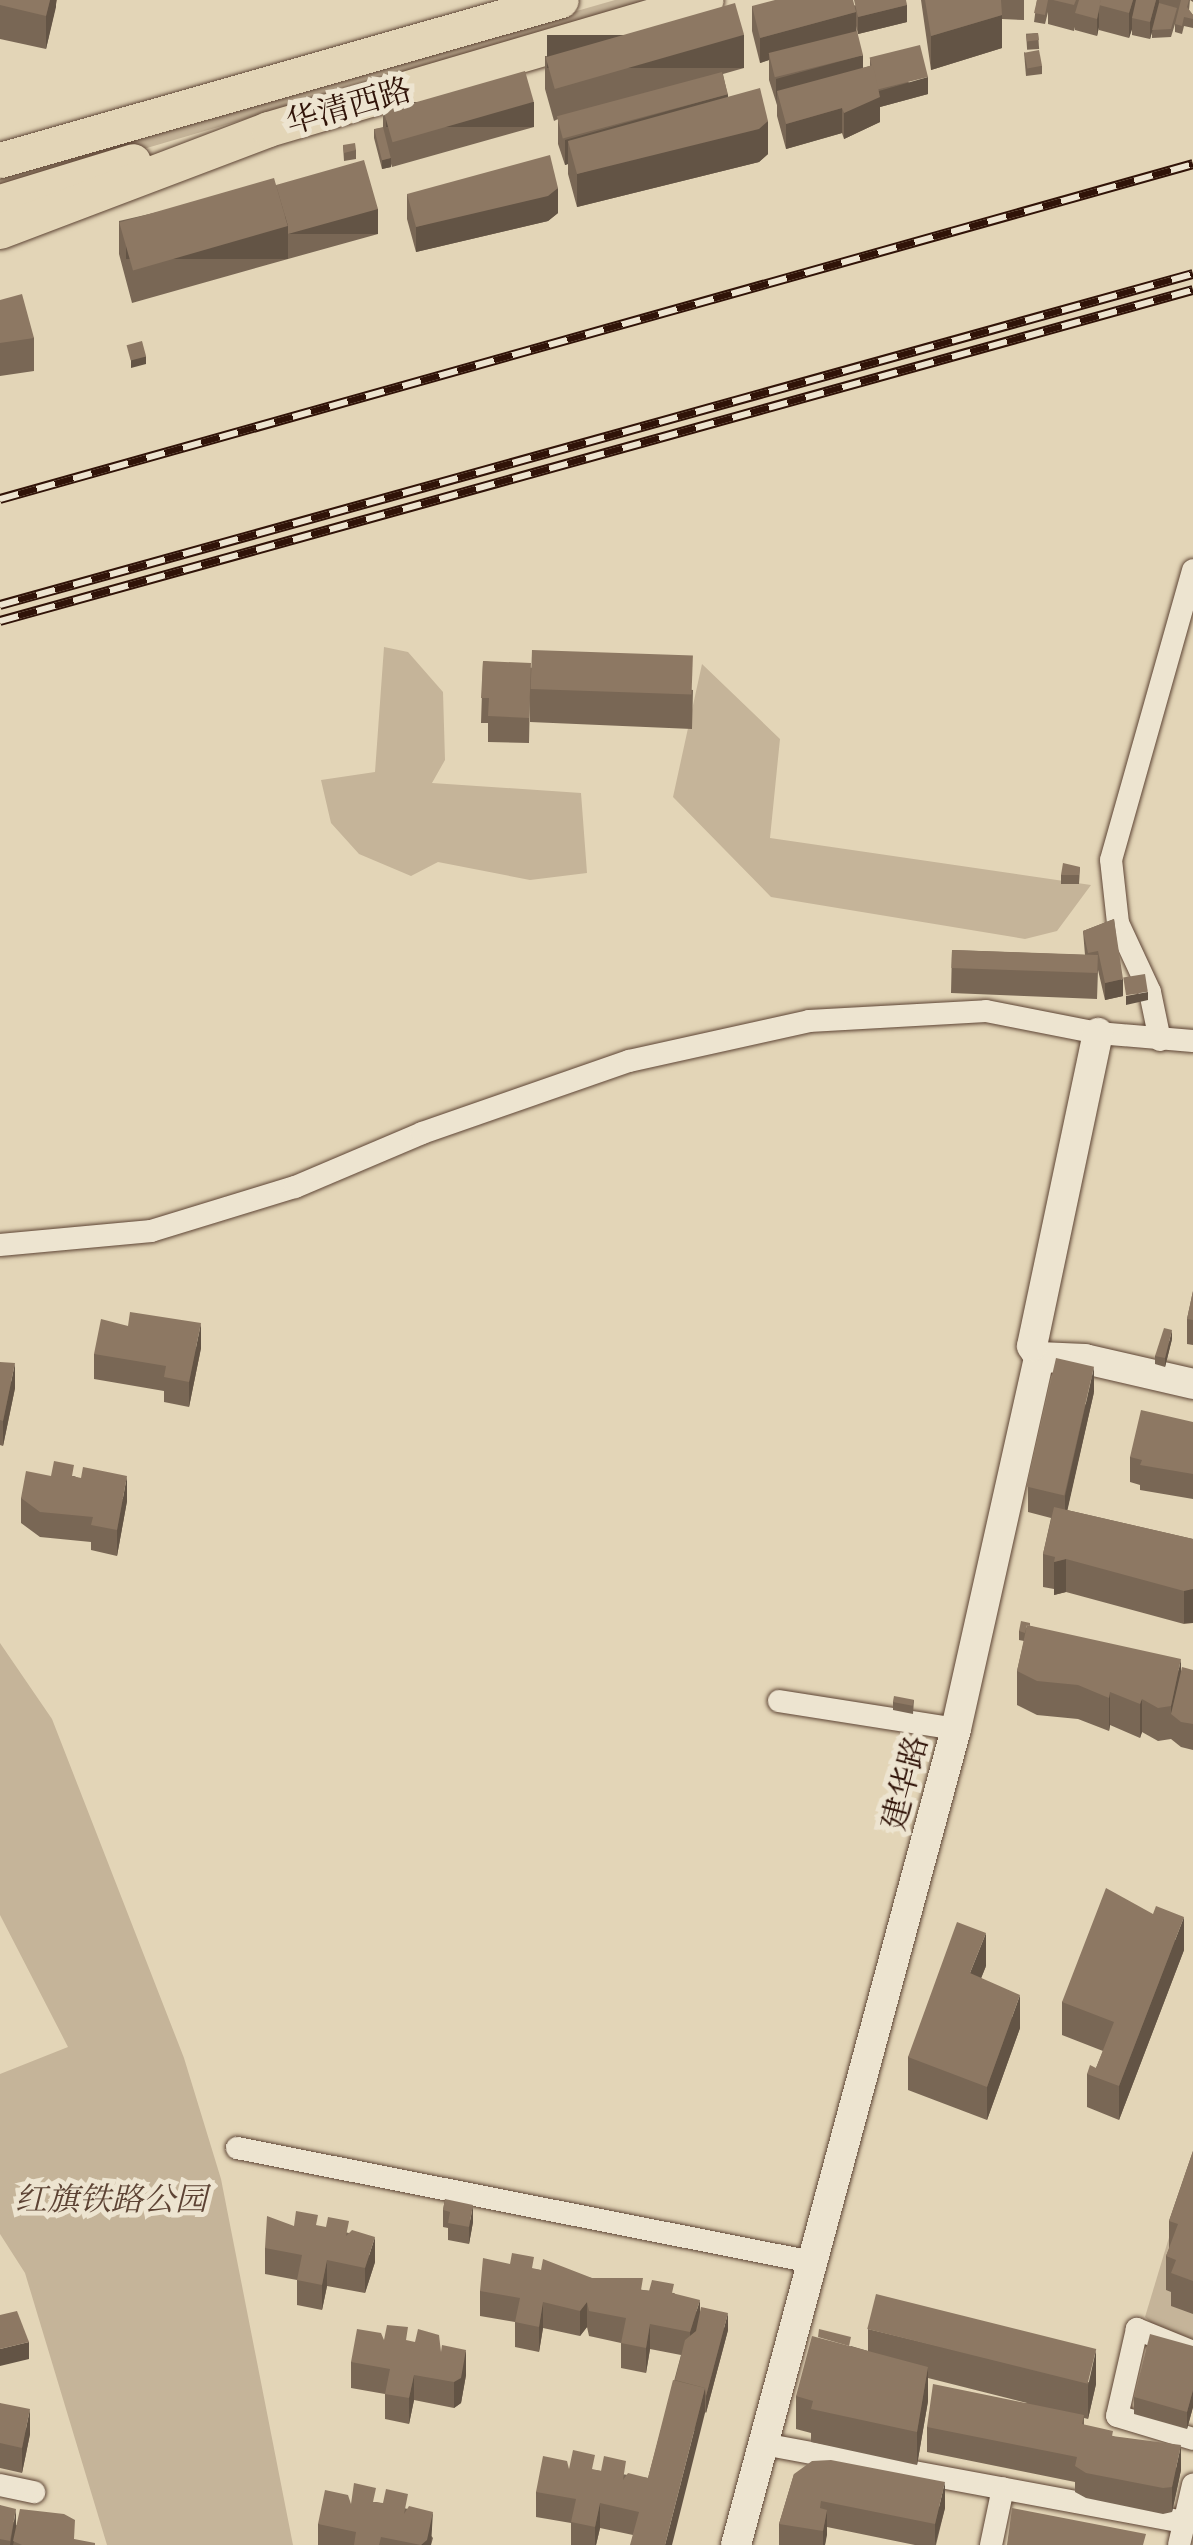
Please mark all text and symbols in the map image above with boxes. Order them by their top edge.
street label: 华清西路 [282,71,416,143]
street label: 建华路 [875,1732,937,1834]
park label: 红旗铁路公园 [15,2181,207,2219]

